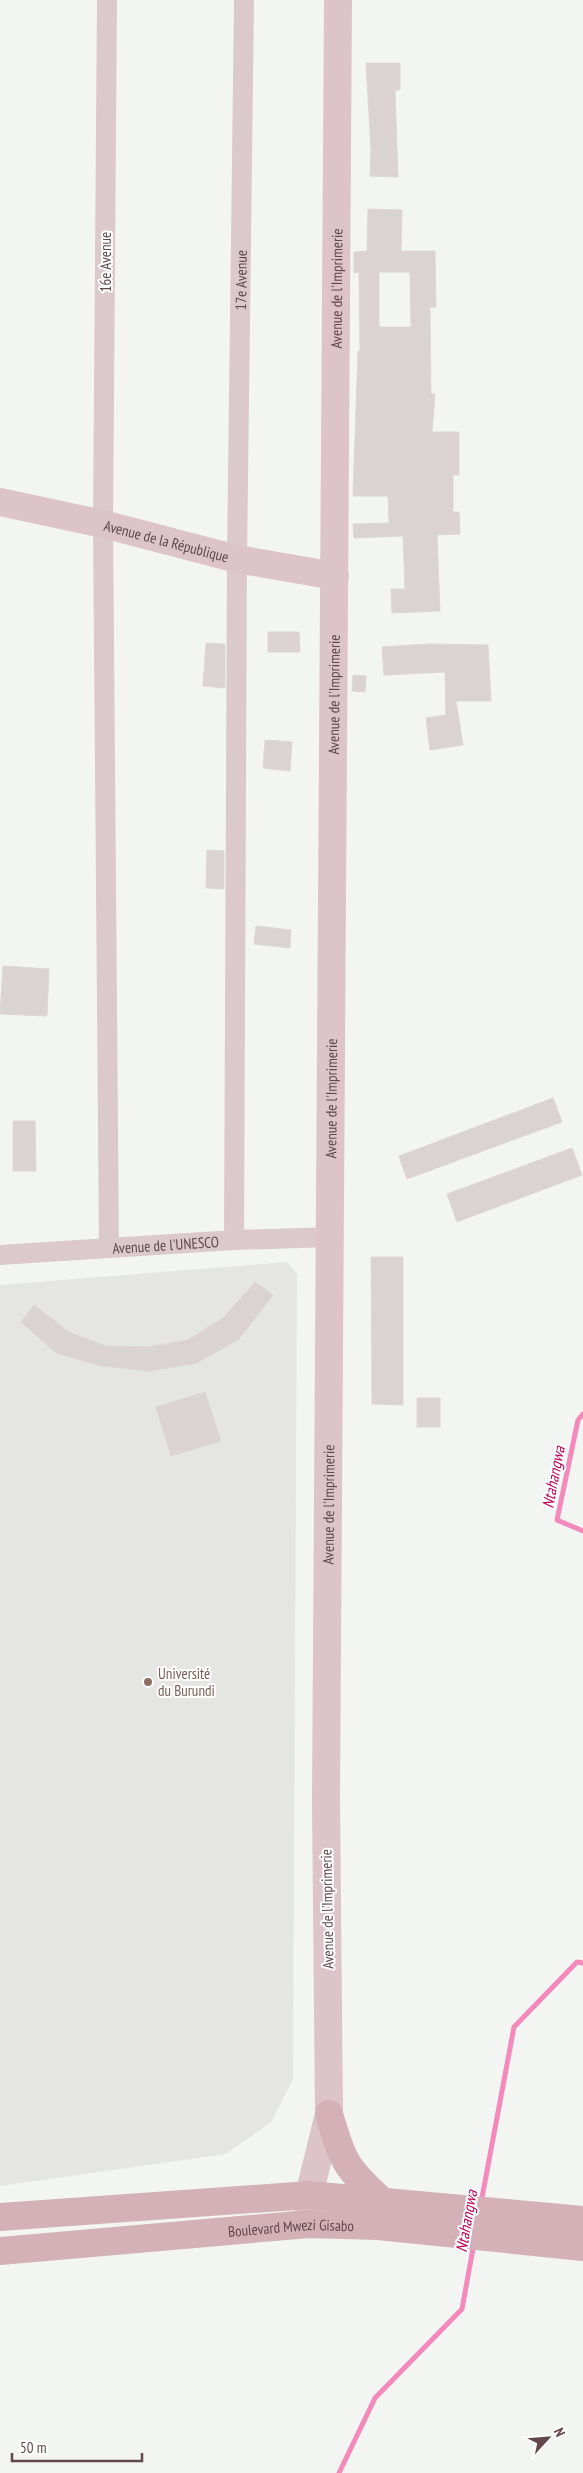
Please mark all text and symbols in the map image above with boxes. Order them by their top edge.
street label: Avenue de l'Imprimerie [326,228,346,349]
street label: 16e Avenue [96,232,115,292]
street label: 17e Avenue [231,250,250,310]
street label: Avenue de la République [102,515,231,566]
street label: Avenue de l'Imprimerie [323,634,343,755]
street label: Avenue de l'Imprimerie [321,1038,341,1159]
street label: Avenue de l'UNESCO [112,1231,220,1257]
water label: Ntahangwa [537,1443,569,1510]
street label: Avenue de l'Imprimerie [318,1444,338,1565]
place label: Université du Burundi [158,1664,215,1700]
marker: Université du Burundi [142,1676,154,1688]
street label: Avenue de l'Imprimerie [316,1849,338,1969]
water label: Ntahangwa [451,2187,482,2254]
street label: Boulevard Mwezi Gisabo [227,2214,354,2241]
north arrow [523,2413,573,2463]
text: N [550,2425,569,2440]
scale bar [12,2430,142,2462]
text: 50 m [20,2438,46,2457]

